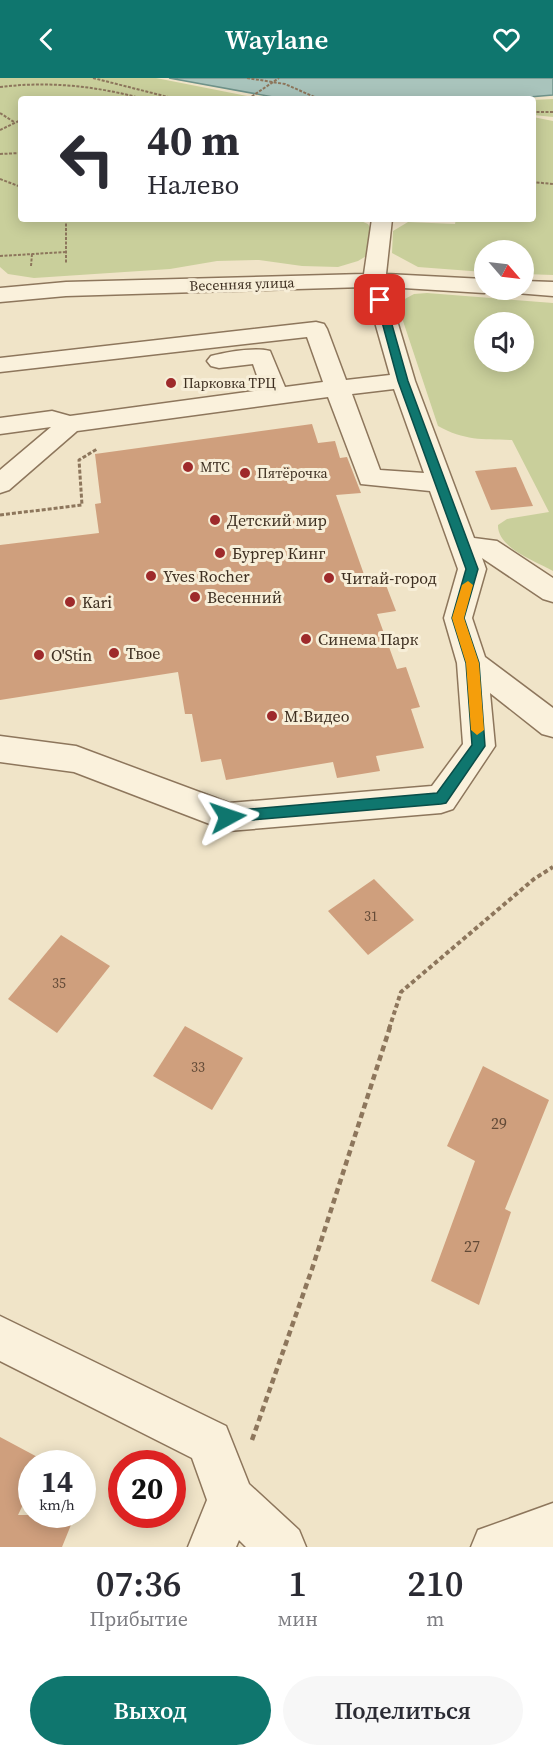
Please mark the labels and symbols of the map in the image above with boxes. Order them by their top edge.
north arrow [474,240,534,300]
street label: Весенняя улица [189,272,296,296]
pin [354,274,405,325]
place label: Парковка ТРЦ [183,373,276,393]
marker: Парковка ТРЦ [164,376,178,390]
place label: МТС [200,457,230,477]
marker: МТС [181,460,195,474]
place label: Пятёрочка [257,463,329,483]
marker: Пятёрочка [238,466,252,480]
place label: Детский мир [227,509,327,531]
marker: Детский мир [208,513,222,527]
place label: Бургер Кинг [232,542,326,564]
marker: Бургер Кинг [213,546,227,560]
place label: Yves Rocher [163,565,250,587]
place label: Читай-город [341,567,437,589]
marker: Yves Rocher [144,569,158,583]
marker: Читай-город [322,571,336,585]
place label: Весенний [207,586,282,608]
marker: Весенний [188,590,202,604]
place label: Kari [82,591,112,613]
marker: Kari [63,595,77,609]
place label: Синема Парк [318,628,419,650]
marker: Синема Парк [299,632,313,646]
place label: Твое [126,642,160,664]
place label: O'Stin [51,644,93,666]
marker: Твое [107,646,121,660]
marker: O'Stin [32,648,46,662]
place label: М.Видео [284,705,350,727]
marker: М.Видео [265,709,279,723]
position arrow [196,785,260,849]
house number: 31 [364,906,378,926]
house number: 35 [52,973,66,993]
house number: 33 [191,1057,205,1077]
house number: 29 [491,1112,507,1134]
house number: 27 [464,1235,480,1257]
speed limit sign: 20 [108,1450,186,1528]

